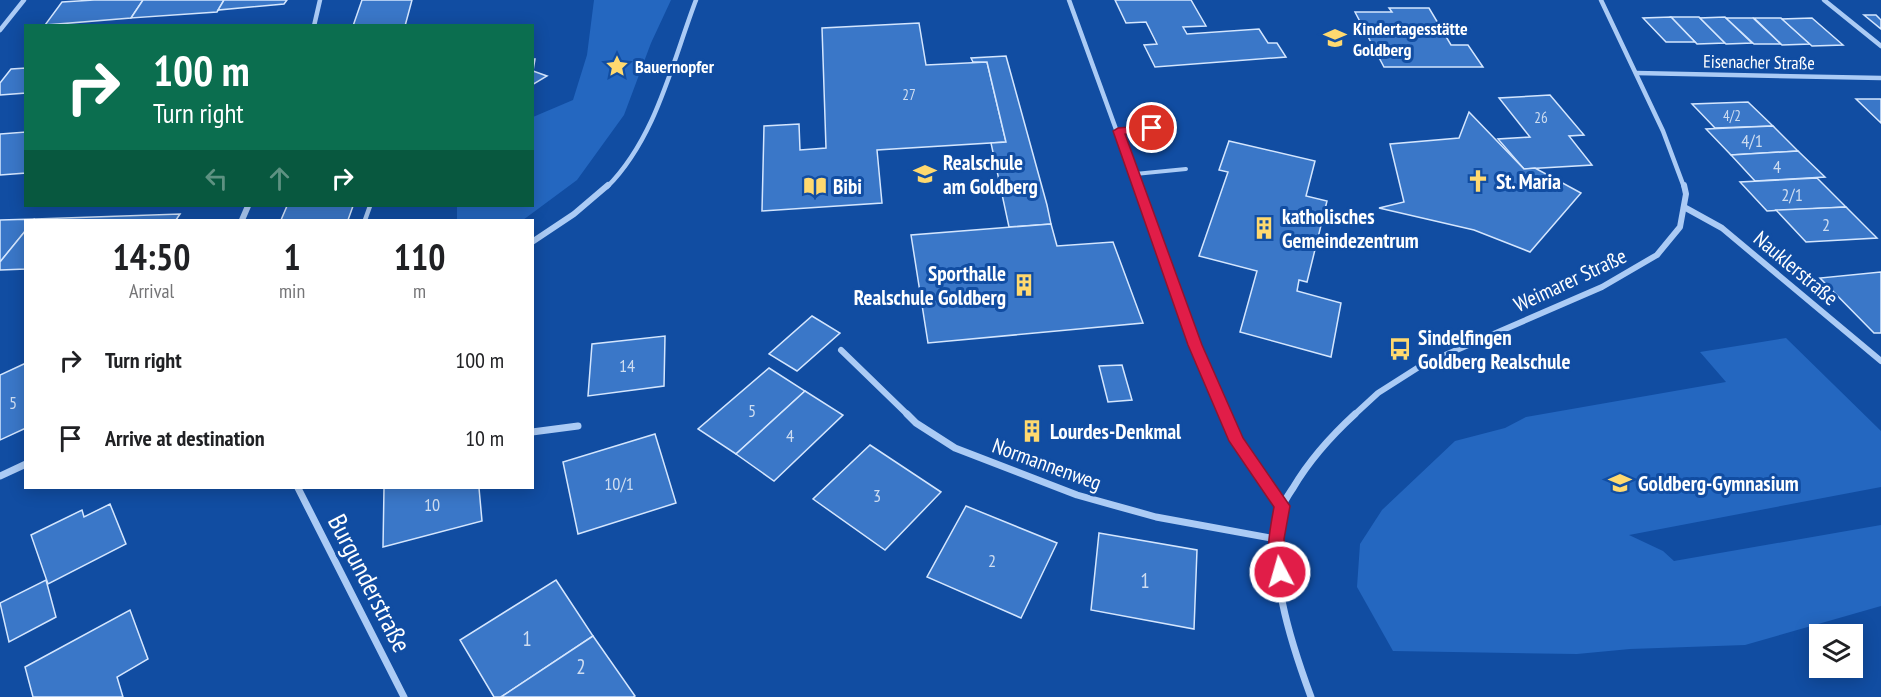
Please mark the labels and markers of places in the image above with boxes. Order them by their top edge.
place label: Kindertagesstätte Goldberg [1353,17,1468,61]
school or university icon: Kindertagesstätte Goldberg [1322,25,1348,51]
place icon: Bauernopfer [604,53,630,79]
place label: Bauernopfer [635,55,715,78]
pin [1126,102,1177,153]
place label: Realschule am Goldberg [943,149,1038,200]
school or university icon: Realschule am Goldberg [912,161,938,187]
church icon: St. Maria [1465,168,1491,194]
place label: St. Maria [1496,168,1561,195]
library icon: Bibi [802,173,828,199]
place label: Bibi [833,173,862,200]
place label: katholisches Gemeindezentrum [1282,203,1419,254]
building icon: katholisches Gemeindezentrum [1251,215,1277,241]
place label: Sporthalle Realschule Goldberg [854,260,1006,311]
building icon: Sporthalle Realschule Goldberg [1011,272,1037,298]
place label: Sindelfingen Goldberg Realschule [1418,324,1570,375]
bus stop icon: Sindelfingen Goldberg Realschule [1387,336,1413,362]
building icon: Lourdes-Denkmal [1019,418,1045,444]
place label: Lourdes-Denkmal [1050,418,1182,445]
school or university icon: Goldberg-Gymnasium [1607,470,1633,496]
place label: Goldberg-Gymnasium [1638,470,1799,497]

